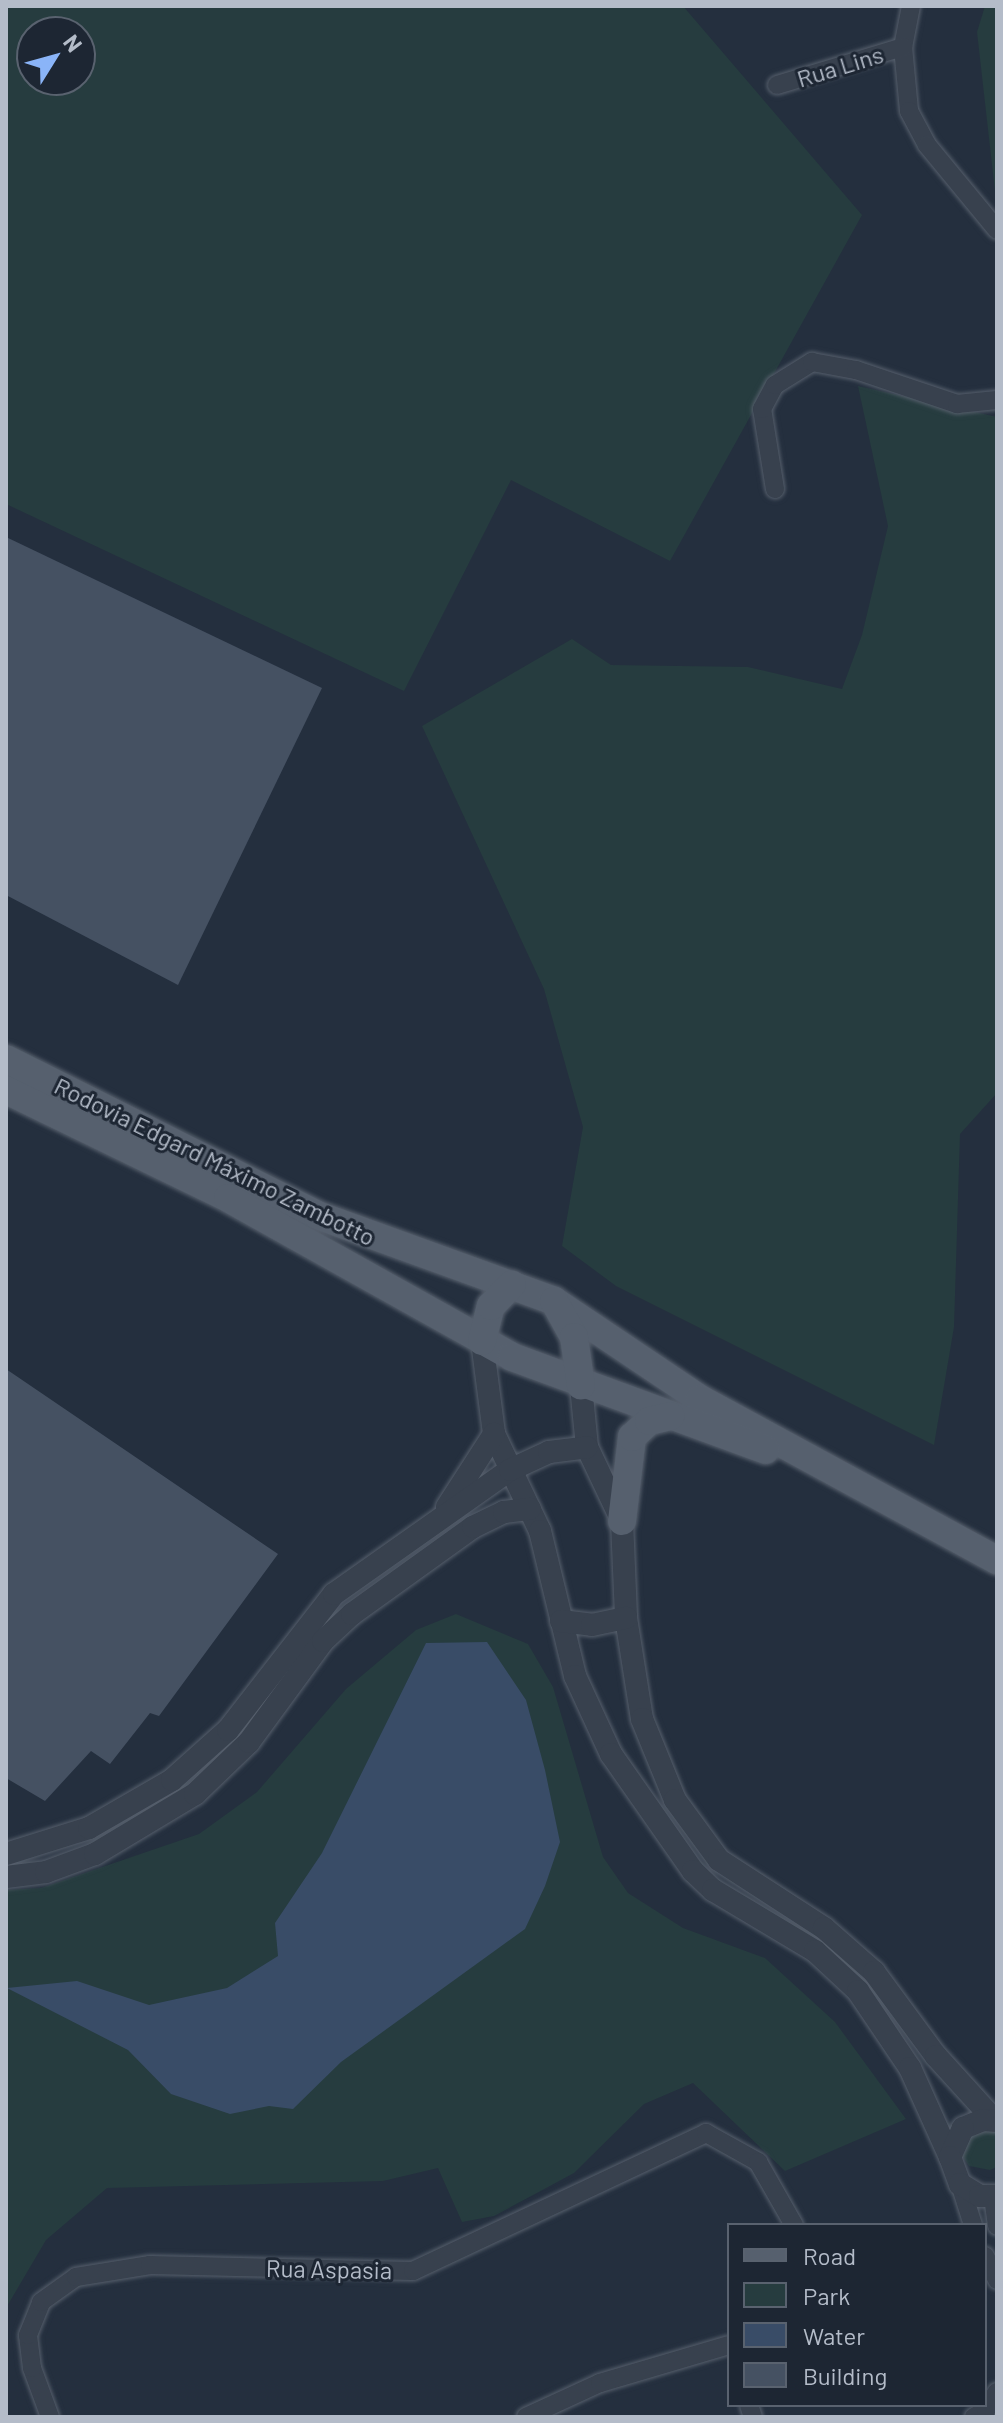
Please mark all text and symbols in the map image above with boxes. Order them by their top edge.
north arrow [16,16,96,96]
text: N [59,29,88,56]
street label: Rua Lins [793,39,887,93]
street label: Rodovia Edgard Máximo Zambotto [50,1071,380,1251]
legend [727,2223,987,2407]
text: Road [803,2241,856,2270]
street label: Rua Aspasia [266,2254,392,2284]
text: Park [803,2281,850,2310]
text: Water [803,2321,865,2350]
text: Building [803,2361,887,2390]

